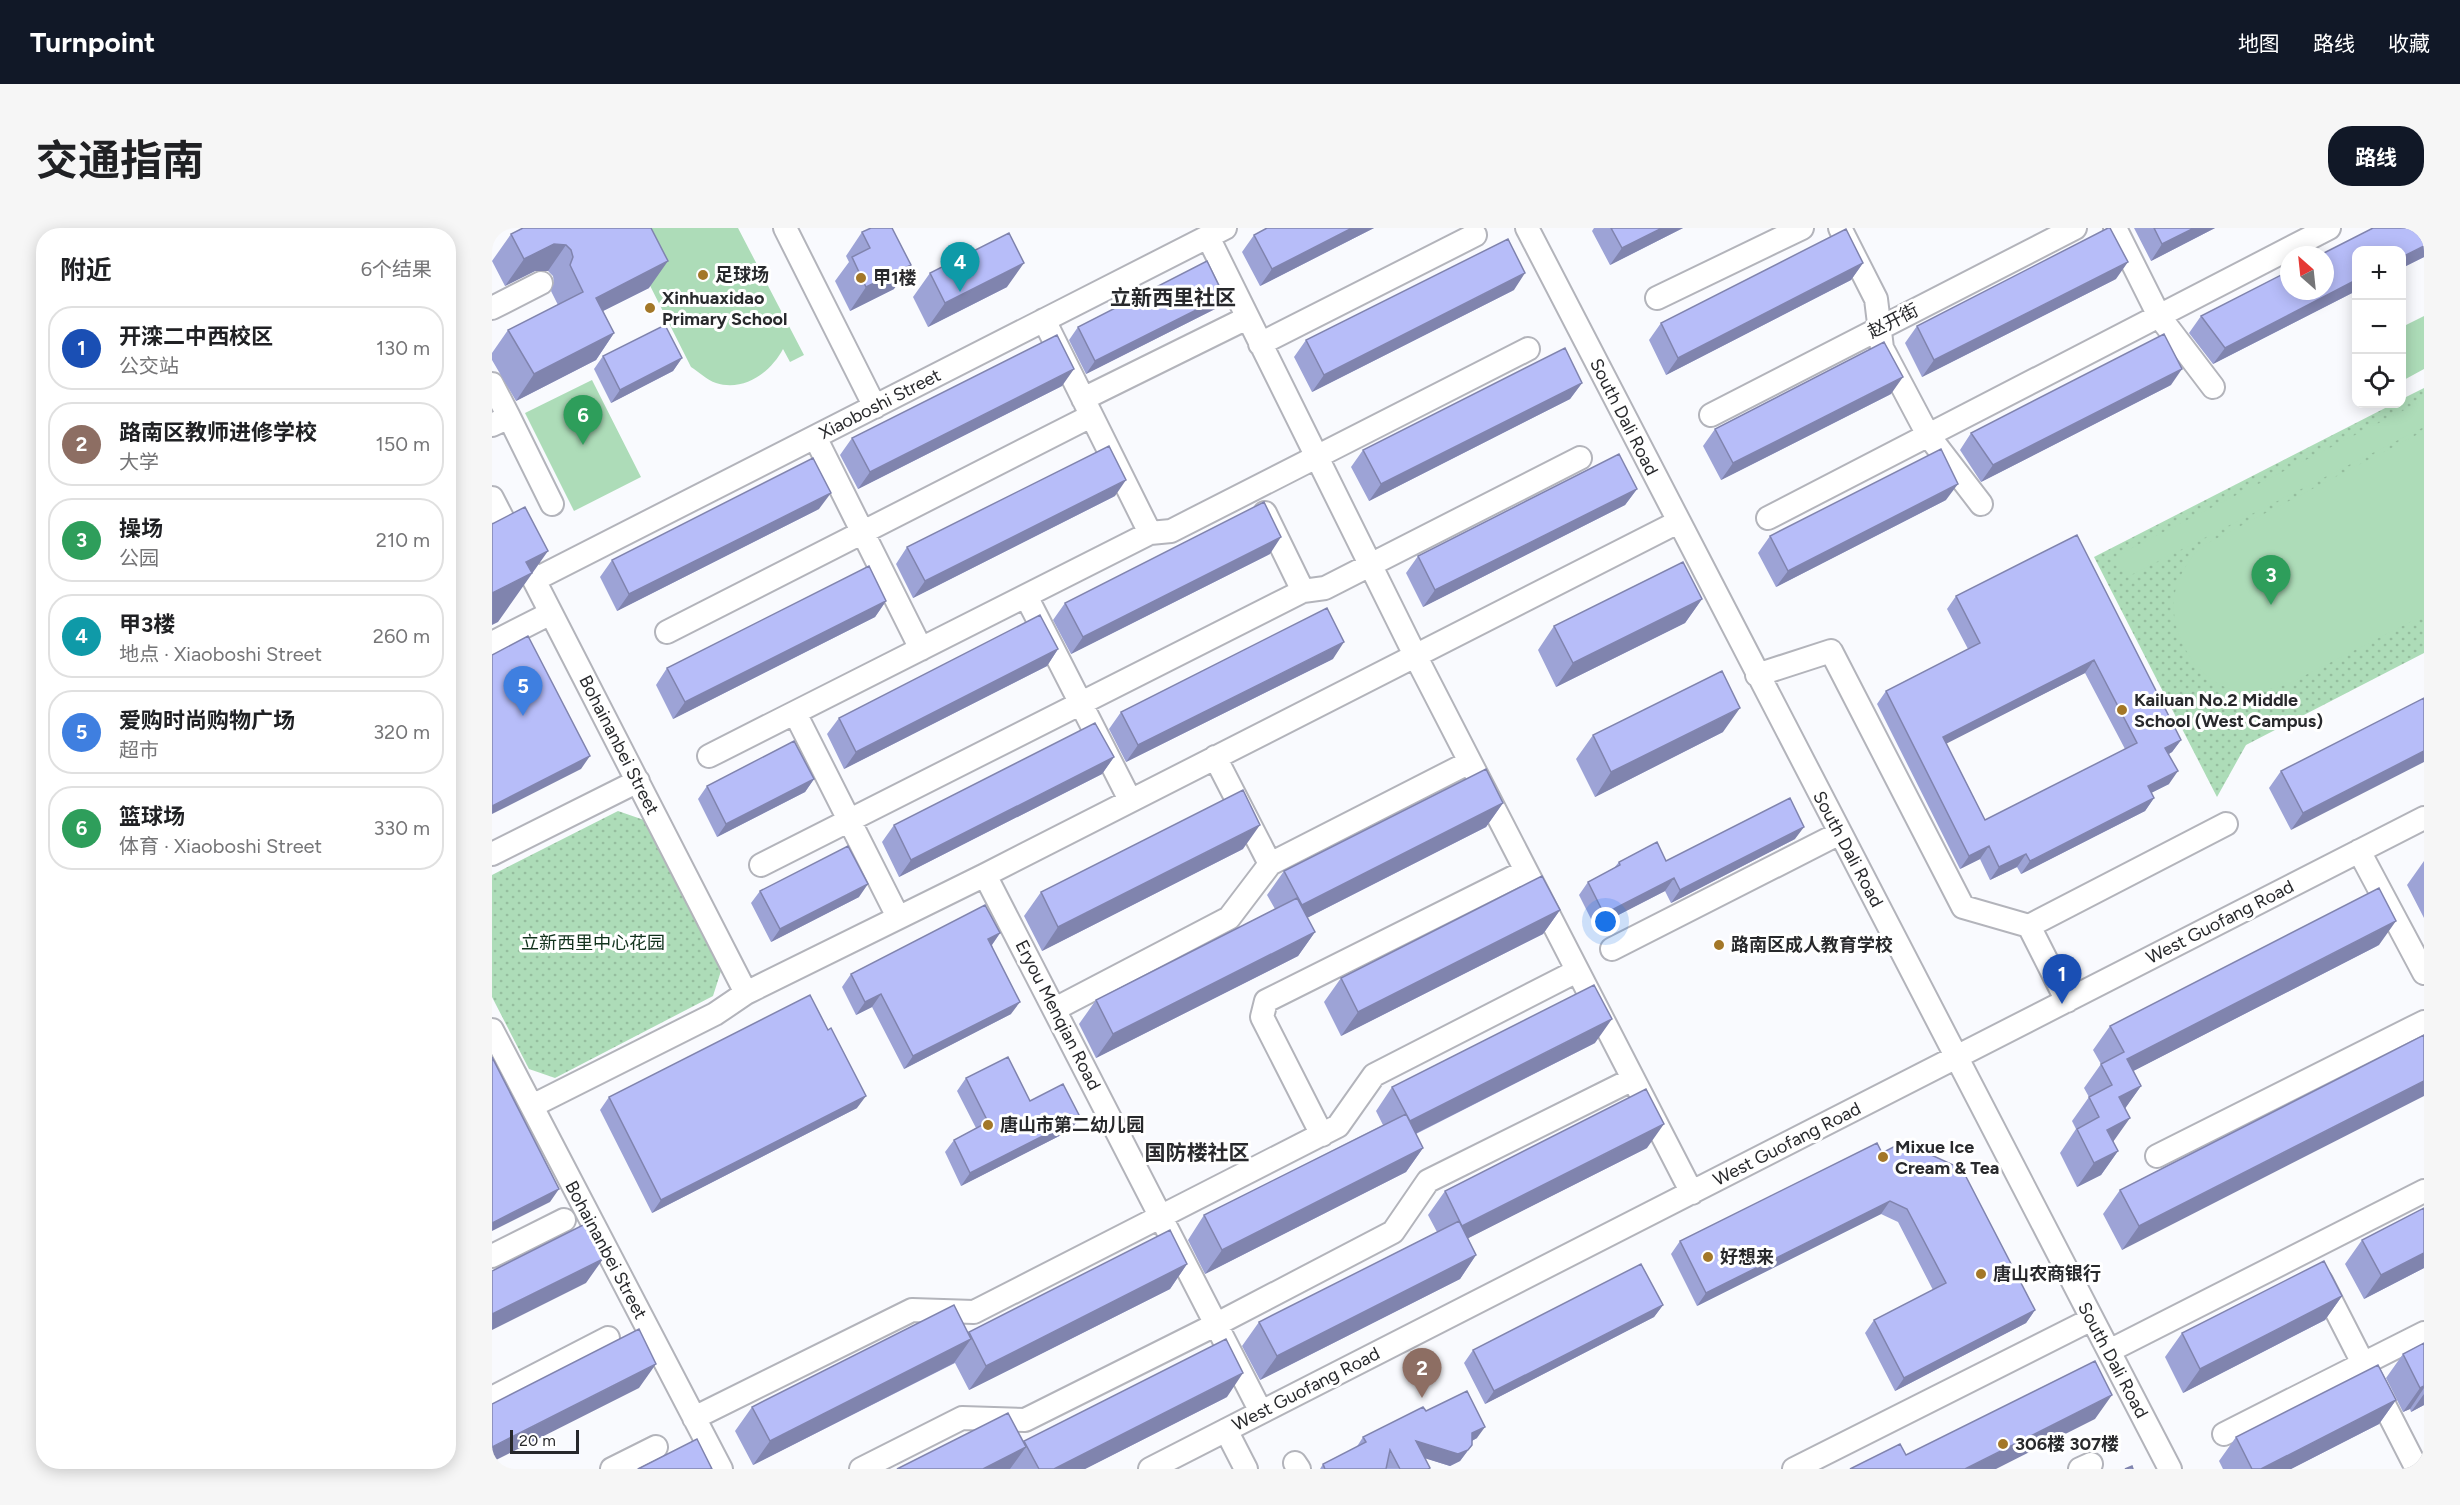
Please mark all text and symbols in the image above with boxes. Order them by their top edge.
text: Turnpoint [30,25,155,59]
text: 地图 [2238,31,2280,56]
text: 路线 [2313,31,2355,56]
text: 收藏 [2388,31,2430,56]
button: 路线 [2328,126,2424,186]
text: 交通指南 [36,135,204,186]
pin: 4 [940,242,980,292]
north arrow [2280,246,2334,300]
map controls [2352,246,2406,408]
button: + [2352,246,2406,300]
text: 附近 [60,254,112,286]
text: 6个结果 [361,257,432,281]
place label: 足球场 [715,264,769,286]
place label: 甲1楼 [873,267,917,289]
marker: 足球场 [696,268,710,282]
marker: 甲1楼 [854,271,868,285]
district label: 立新西里社区 [1110,285,1236,310]
place label: Xinhuaxidao Primary School [662,287,787,330]
street label: 赵开街 [1864,299,1922,343]
button: − [2352,300,2406,354]
marker: Xinhuaxidao Primary School [643,301,657,315]
text: 开滦二中西校区 [119,323,273,350]
text: 1 [77,336,86,360]
text: 130 m [376,336,430,360]
text: 公交站 [119,354,179,378]
button: locate [2352,354,2406,408]
street label: South Dali Road [1585,355,1663,479]
street label: Xiaoboshi Street [816,364,945,444]
pin: 6 [564,396,602,445]
text: 路南区教师进修学校 [119,419,317,446]
text: 2 [76,432,87,456]
text: 150 m [375,432,430,456]
text: 大学 [119,450,159,474]
text: 操场 [119,515,163,542]
text: 3 [76,528,87,552]
text: 210 m [376,528,430,552]
text: 公园 [119,546,159,570]
pin: 3 [2252,556,2290,605]
text: 甲3楼 [119,611,175,638]
text: 4 [75,624,88,648]
text: 260 m [373,624,430,648]
text: 地点 · Xiaoboshi Street [119,642,322,666]
pin: 5 [504,666,543,716]
street label: Bohainanbei Street [574,672,664,819]
place label: Kailuan No.2 Middle School (West Campus) [2134,689,2323,732]
marker: Kailuan No.2 Middle School (West Campus) [2115,703,2129,717]
text: 爱购时尚购物广场 [119,707,295,734]
text: 5 [76,720,87,744]
text: 320 m [373,720,430,744]
text: 超市 [119,738,159,762]
street label: South Dali Road [1808,787,1888,911]
text: 篮球场 [119,803,185,830]
text: 6 [76,816,87,840]
text: 330 m [373,816,430,840]
text: 体育 · Xiaoboshi Street [119,834,322,858]
street label: West Guofang Road [2143,875,2297,969]
your location [1591,907,1620,936]
park label: 立新西里中心花园 [521,932,665,954]
place label: 路南区成人教育学校 [1731,934,1893,956]
street label: Eryou Menqian Road [1011,936,1105,1094]
marker: 路南区成人教育学校 [1712,938,1726,952]
pin: 1 [2042,954,2082,1004]
street label: West Guofang Road [1710,1097,1864,1191]
place label: 唐山市第二幼儿园 [1000,1114,1144,1136]
marker: 唐山市第二幼儿园 [981,1118,995,1132]
place label: Mixue Ice Cream & Tea [1895,1136,1999,1179]
district label: 国防楼社区 [1145,1140,1250,1165]
marker: Mixue Ice Cream & Tea [1876,1150,1890,1164]
street label: Bohainanbei Street [560,1177,652,1323]
place label: 好想来 [1720,1246,1774,1268]
marker: 好想来 [1701,1250,1715,1264]
place label: 唐山农商银行 [1993,1263,2101,1285]
marker: 唐山农商银行 [1974,1267,1988,1281]
street label: South Dali Road [2073,1298,2153,1422]
street label: West Guofang Road [1229,1342,1383,1436]
pin: 2 [1402,1348,1442,1398]
scale bar [510,1427,579,1454]
text: 20 m [519,1431,556,1450]
place label: 306楼 307楼 [2015,1433,2119,1455]
marker: 306楼 307楼 [1996,1437,2010,1451]

